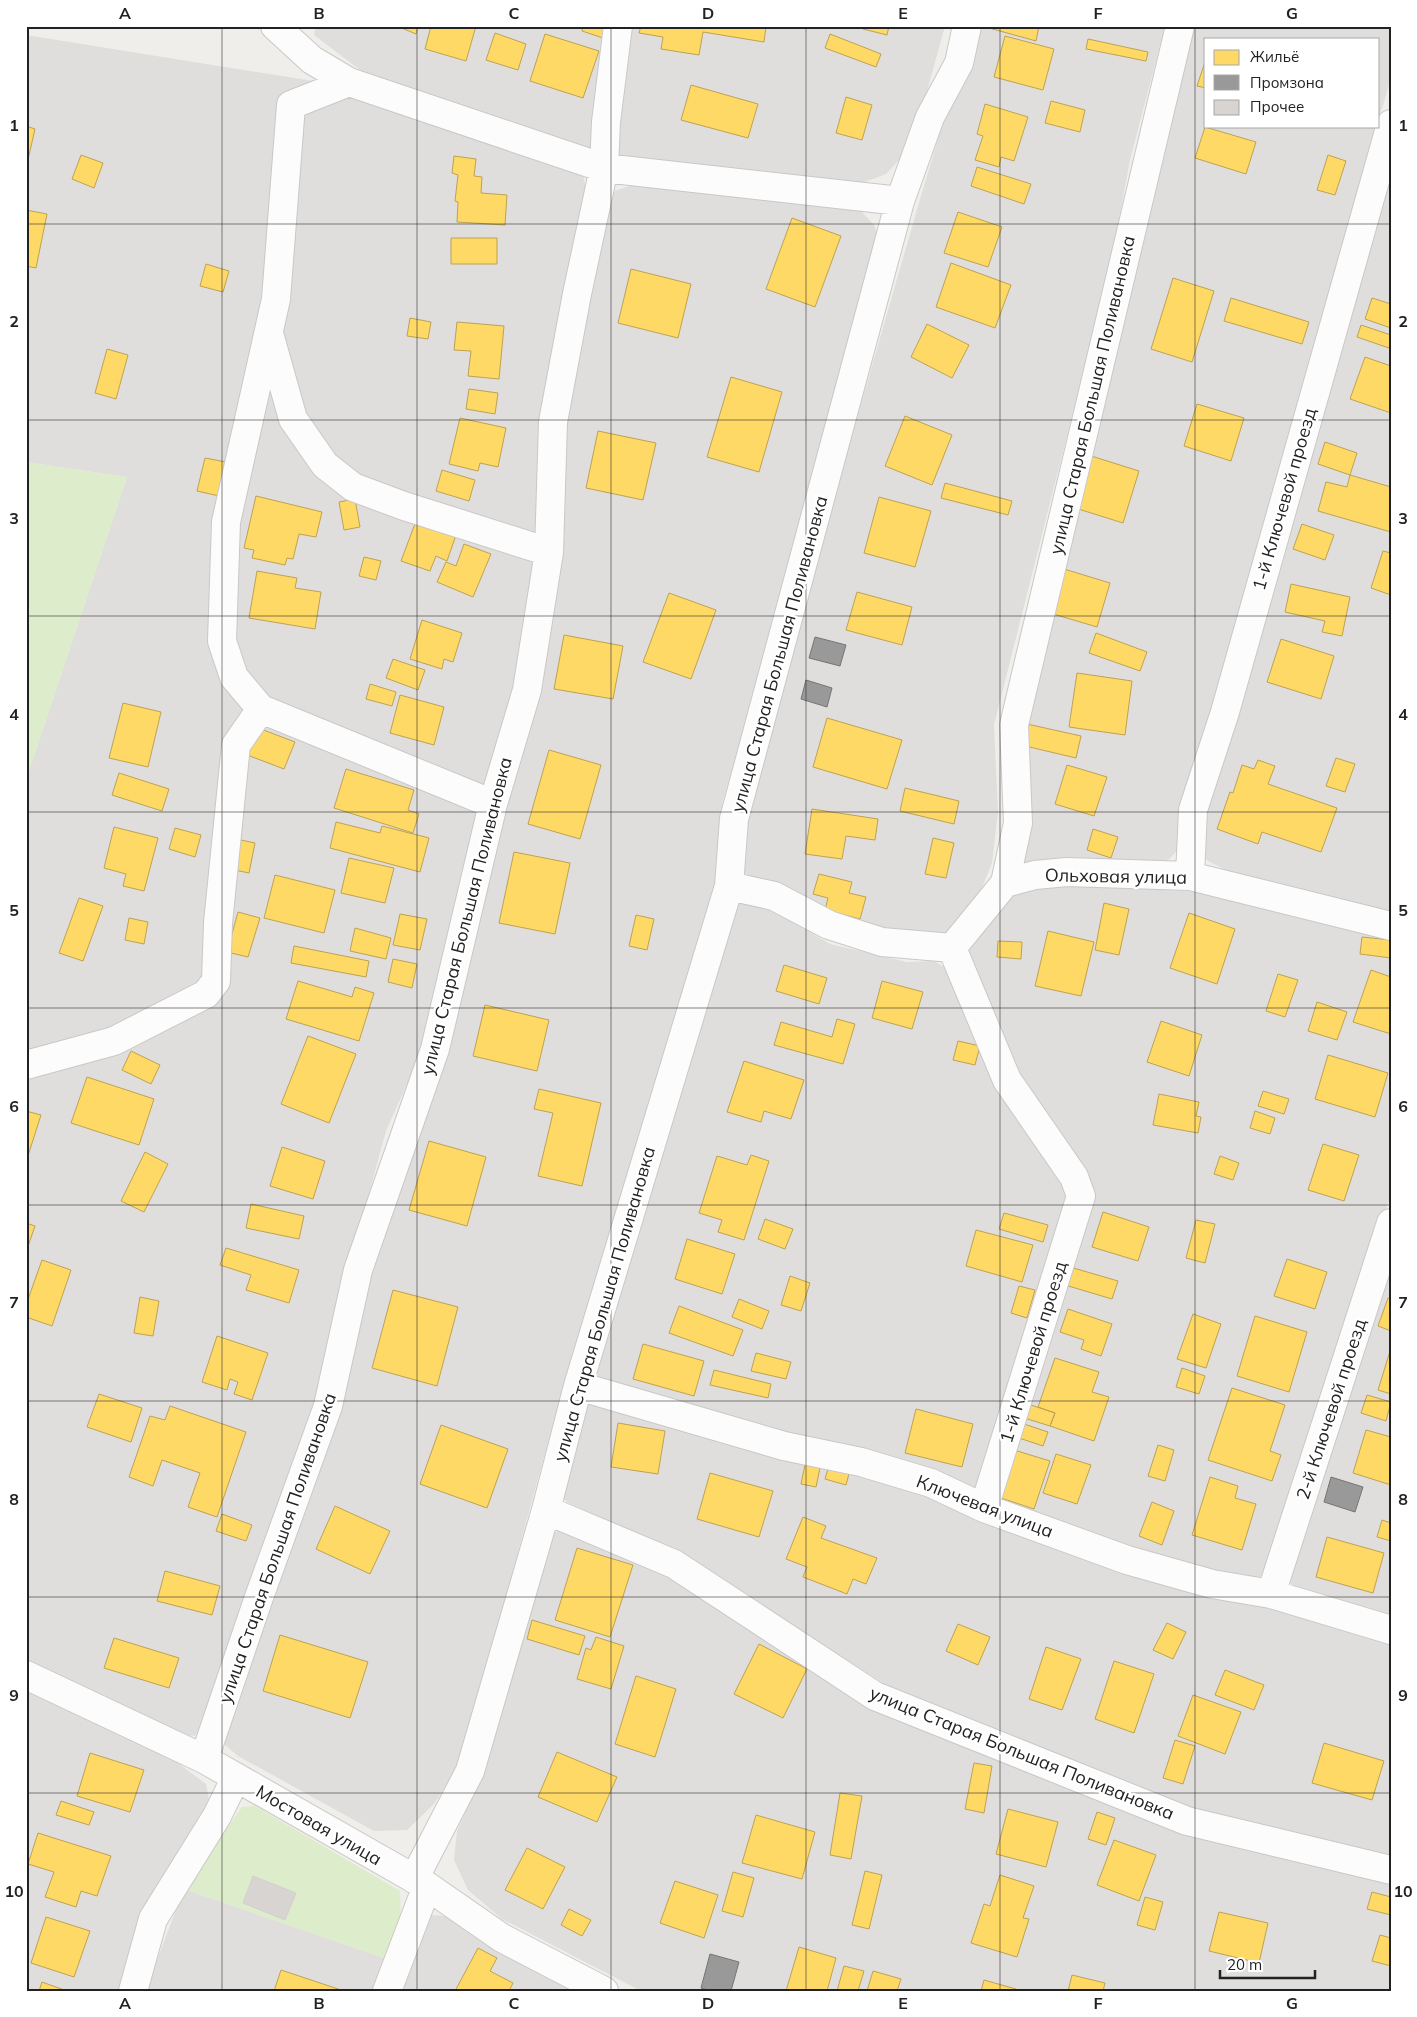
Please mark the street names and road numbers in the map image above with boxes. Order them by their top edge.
street label: улица Старая Большая Поливановка [1044,233,1140,557]
street label: 1-й Ключевой проезд [1247,405,1321,593]
street label: улица Старая Большая Поливановка [726,493,832,815]
street label: улица Старая Большая Поливановка [415,755,517,1077]
street label: Ольховая улица [1045,863,1187,889]
street label: улица Старая Большая Поливановка [548,1144,660,1464]
street label: 1-й Ключевой проезд [994,1258,1072,1446]
street label: 2-й Ключевой проезд [1291,1316,1371,1502]
street label: улица Старая Большая Поливановка [213,1390,341,1706]
street label: Ключевая улица [913,1469,1057,1543]
street label: улица Старая Большая Поливановка [866,1681,1178,1825]
street label: Мостовая улица [252,1780,386,1870]

